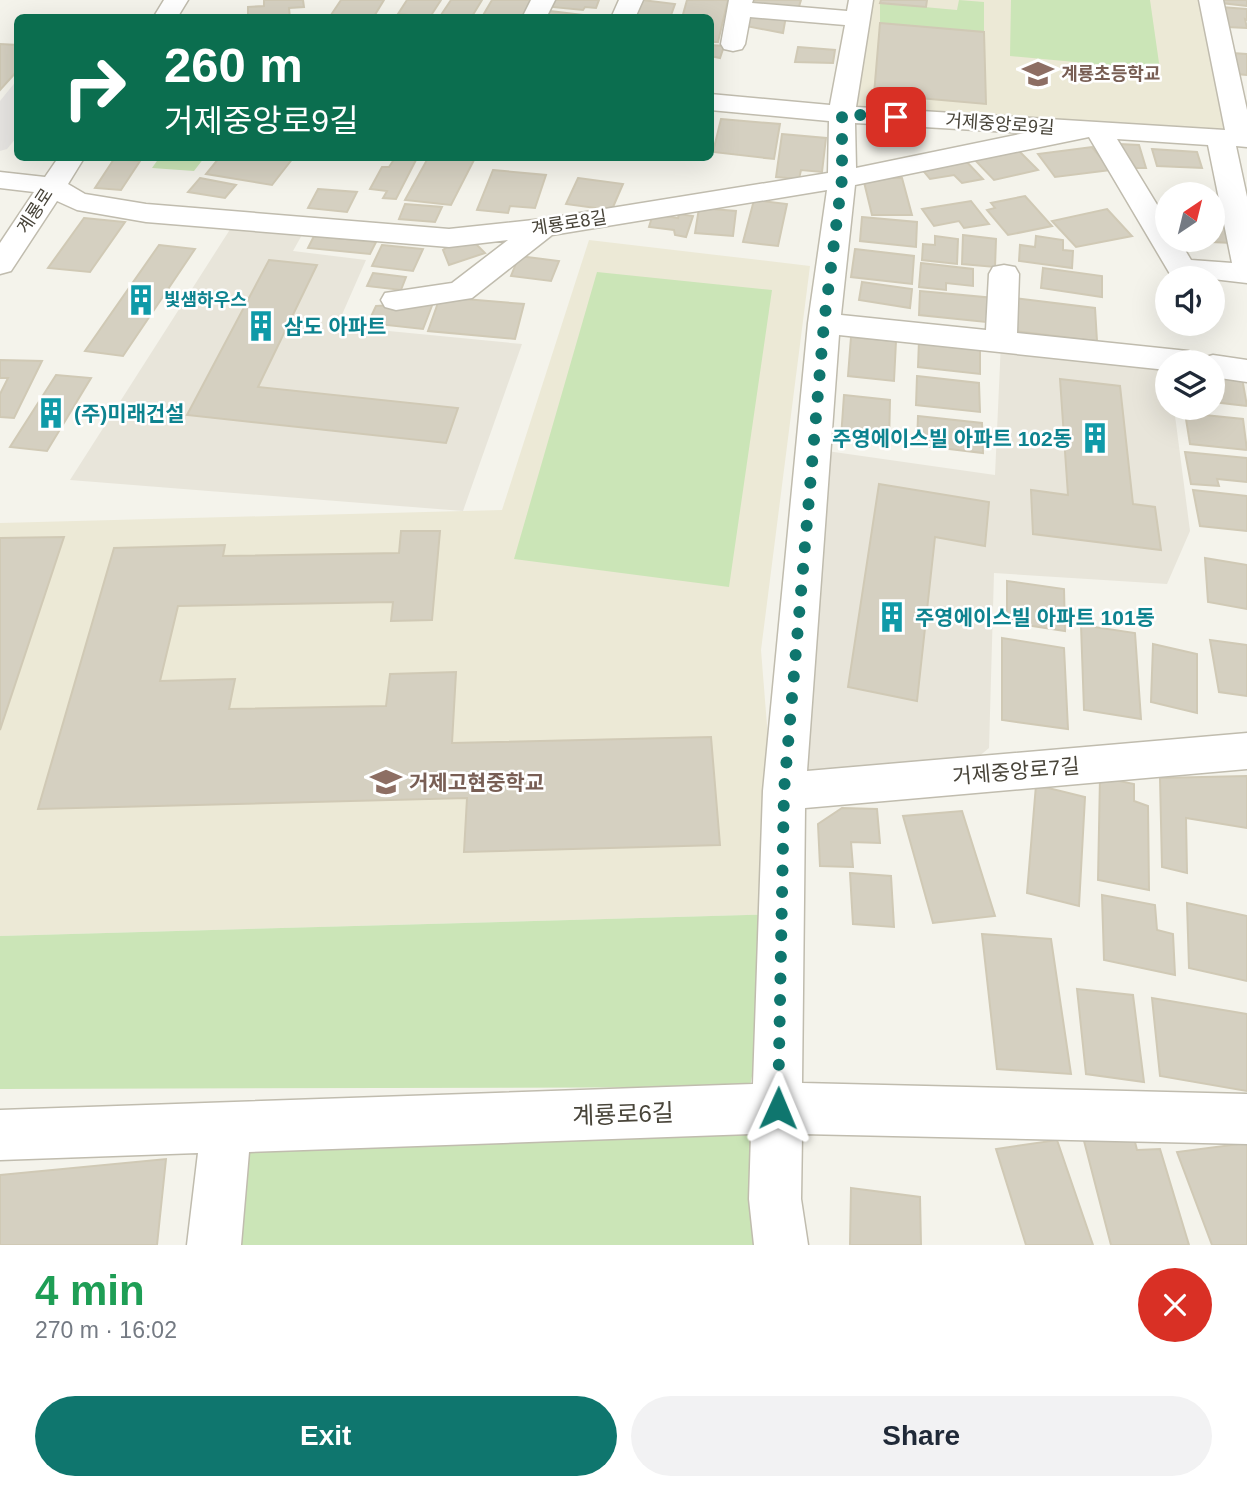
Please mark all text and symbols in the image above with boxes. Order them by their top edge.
text: 260 m [164,38,303,92]
icon: right [49,42,140,133]
school or university icon: 계룡초등학교 [1021,57,1055,91]
place label: 계룡초등학교 [1061,64,1160,84]
pin [866,87,926,147]
icon: arrive [877,98,915,136]
text: 거제중앙로9길 [164,103,358,139]
street label: 거제중앙로9길 [945,110,1055,138]
north arrow [1155,182,1225,252]
map controls [1155,182,1225,420]
street label: 계룡로 [13,185,57,237]
street label: 계룡로8길 [530,207,608,239]
button: sound [1155,266,1225,336]
building icon: 빛샘하우스 [124,283,158,317]
place label: 빛샘하우스 [164,290,247,310]
building icon: 삼도 아파트 [244,309,278,343]
place label: 삼도 아파트 [284,315,386,338]
button: layers [1155,350,1225,420]
building icon: (주)미래건설 [34,396,68,430]
place label: (주)미래건설 [74,402,185,425]
building icon: 주영에이스빌 아파트 102동 [1078,421,1112,455]
place label: 주영에이스빌 아파트 102동 [832,427,1072,450]
building icon: 주영에이스빌 아파트 101동 [875,600,909,634]
place label: 주영에이스빌 아파트 101동 [915,606,1155,629]
street label: 거제중앙로7길 [951,754,1081,788]
school or university icon: 거제고현중학교 [369,765,403,799]
place label: 거제고현중학교 [409,771,544,794]
position arrow [741,1071,815,1145]
street label: 계룡로6길 [572,1099,674,1129]
text: 4 min [35,1267,145,1314]
button: close [1138,1268,1212,1342]
text: 270 m · 16:02 [35,1317,177,1343]
button: Exit [35,1396,617,1476]
button: Share [631,1396,1212,1476]

